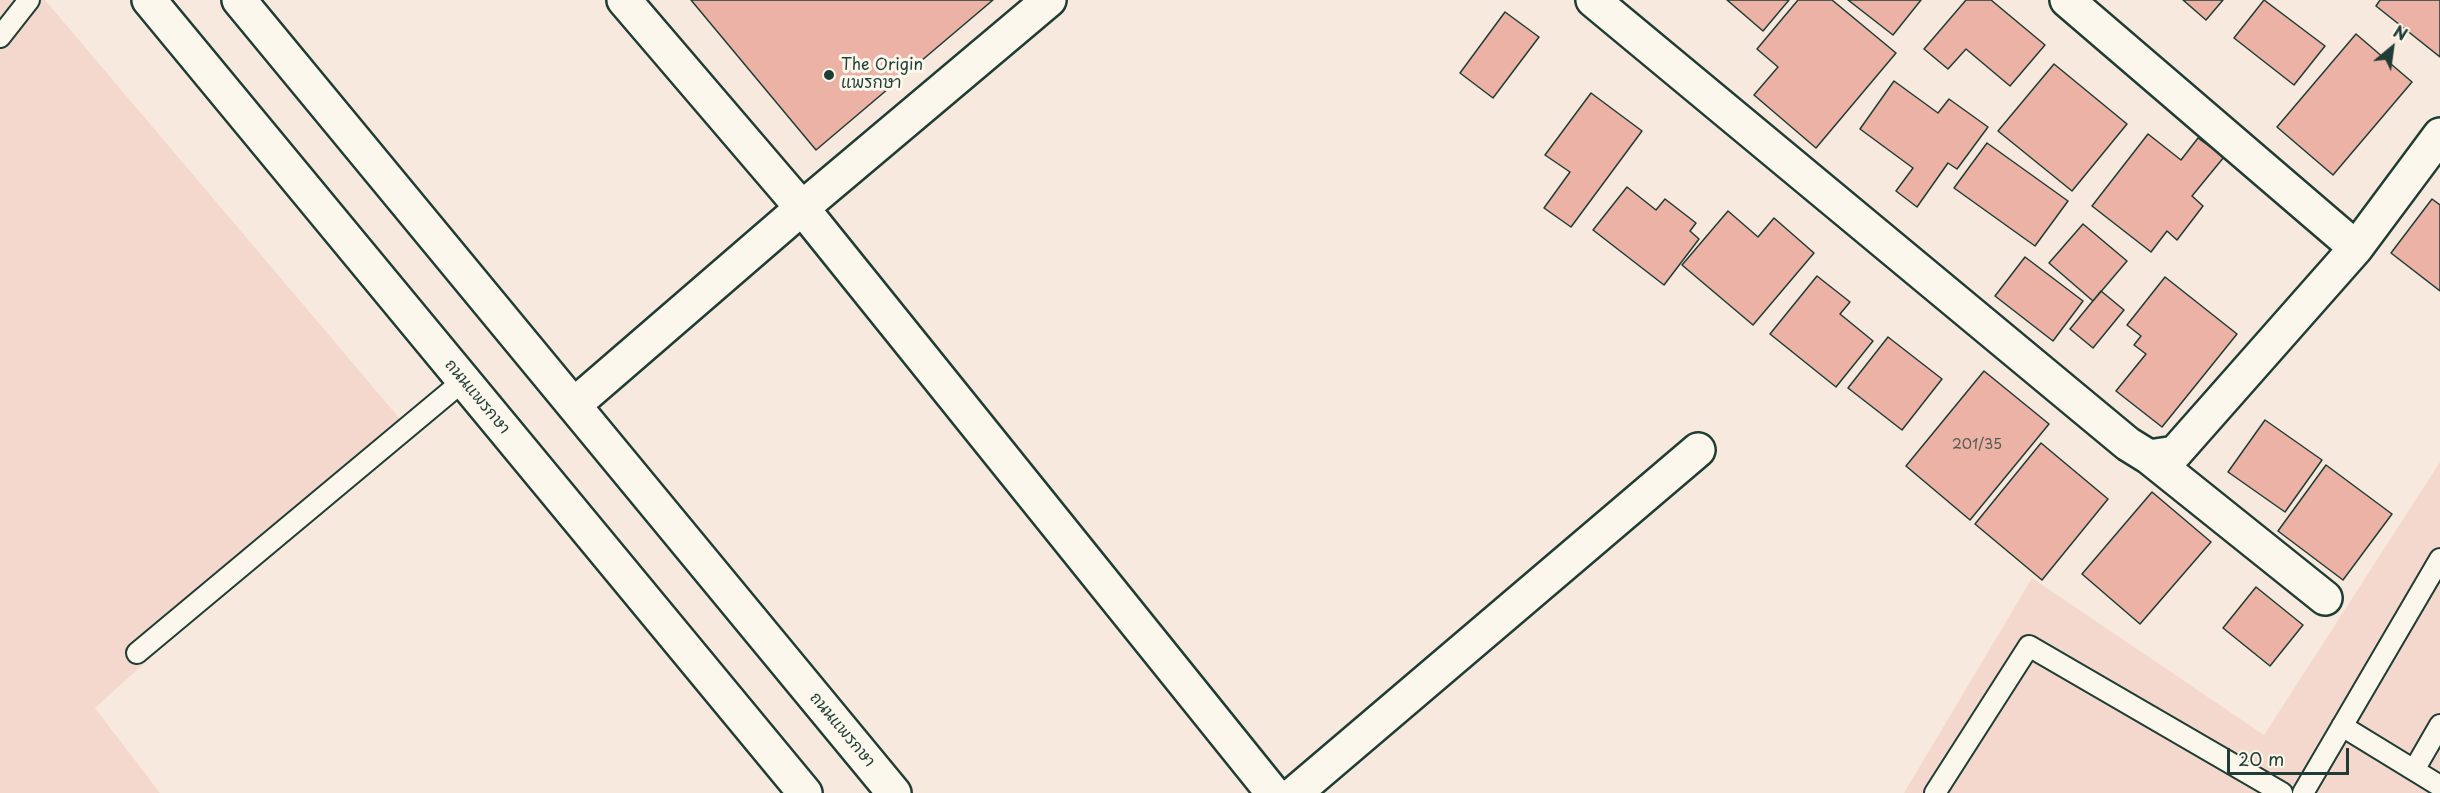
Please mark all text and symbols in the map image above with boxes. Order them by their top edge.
north arrow [2362,18,2422,78]
text: N [2389,19,2412,46]
place label: The Origin แพรกษา [841,56,923,94]
marker: The Origin แพรกษา [822,68,836,82]
street label: ถนนแพรกษา [440,356,514,438]
house number: 201/35 [1952,437,2002,453]
street label: ถนนแพรกษา [805,689,879,771]
scale bar [2230,736,2352,774]
text: 20 m [2238,745,2284,772]

